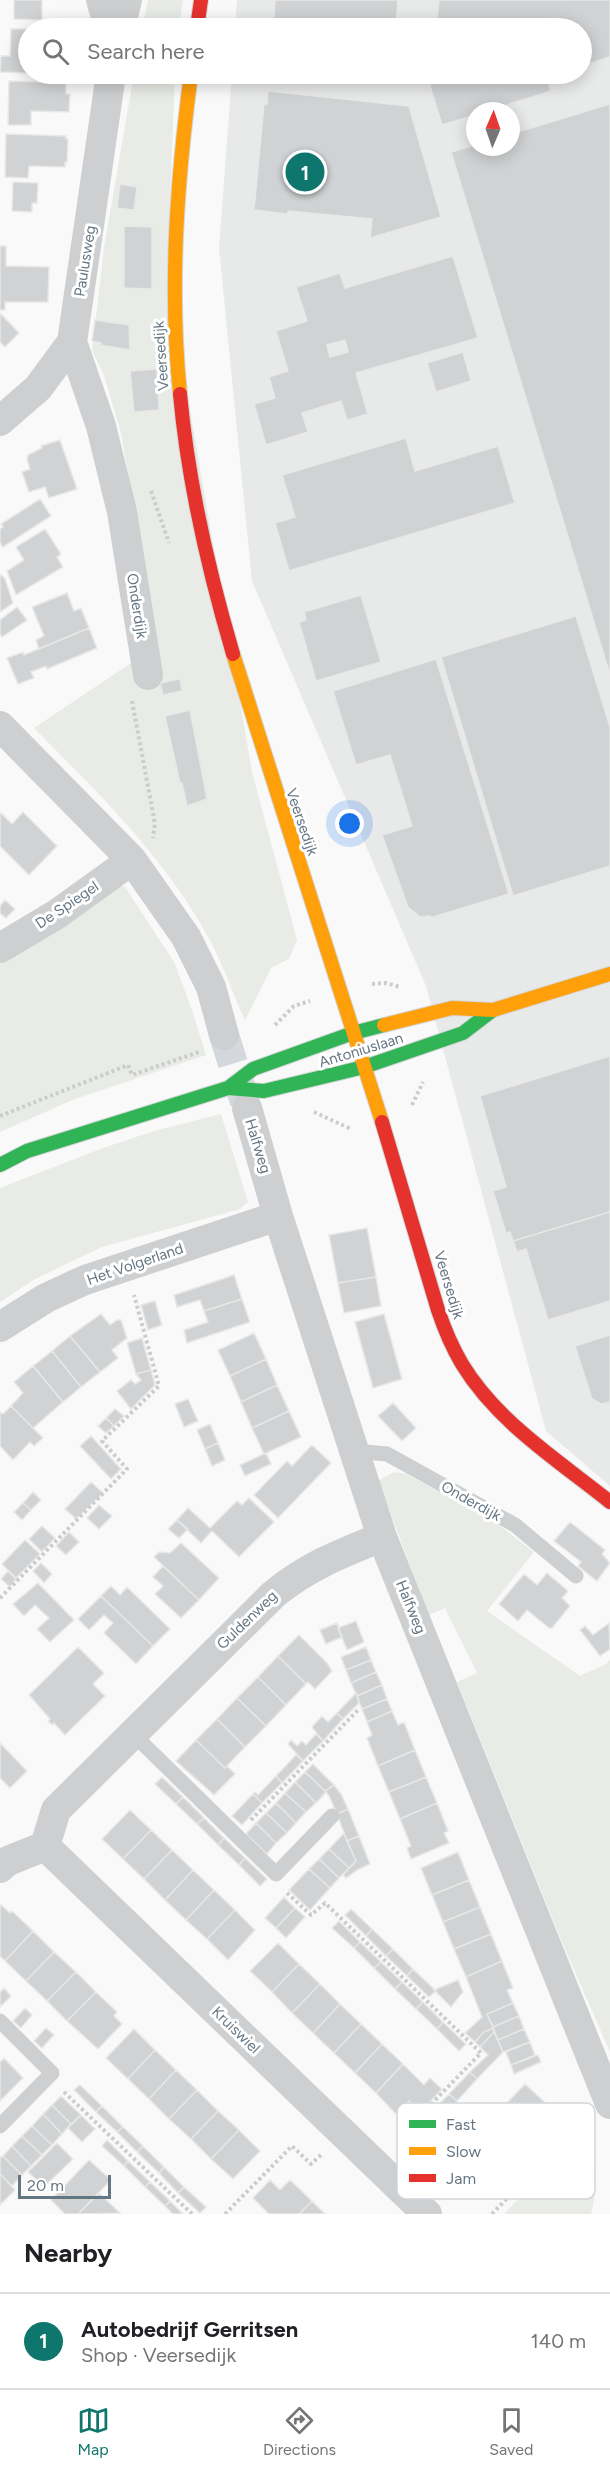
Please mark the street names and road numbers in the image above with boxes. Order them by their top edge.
street label: Paulusweg [70,224,100,298]
street label: Veersedijk [150,320,172,392]
street label: Onderdijk [123,572,151,641]
street label: Veersedijk [282,786,322,859]
street label: De Spiegel [32,877,102,933]
street label: Antoniuslaan [317,1029,405,1071]
street label: Halfweg [241,1116,275,1176]
street label: Het Volgerland [84,1239,186,1289]
street label: Veersedijk [430,1249,468,1322]
street label: Onderdijk [438,1477,505,1525]
street label: Halfweg [392,1578,430,1636]
street label: Guldenweg [213,1587,281,1653]
street label: Kruiswiel [208,2003,264,2057]

